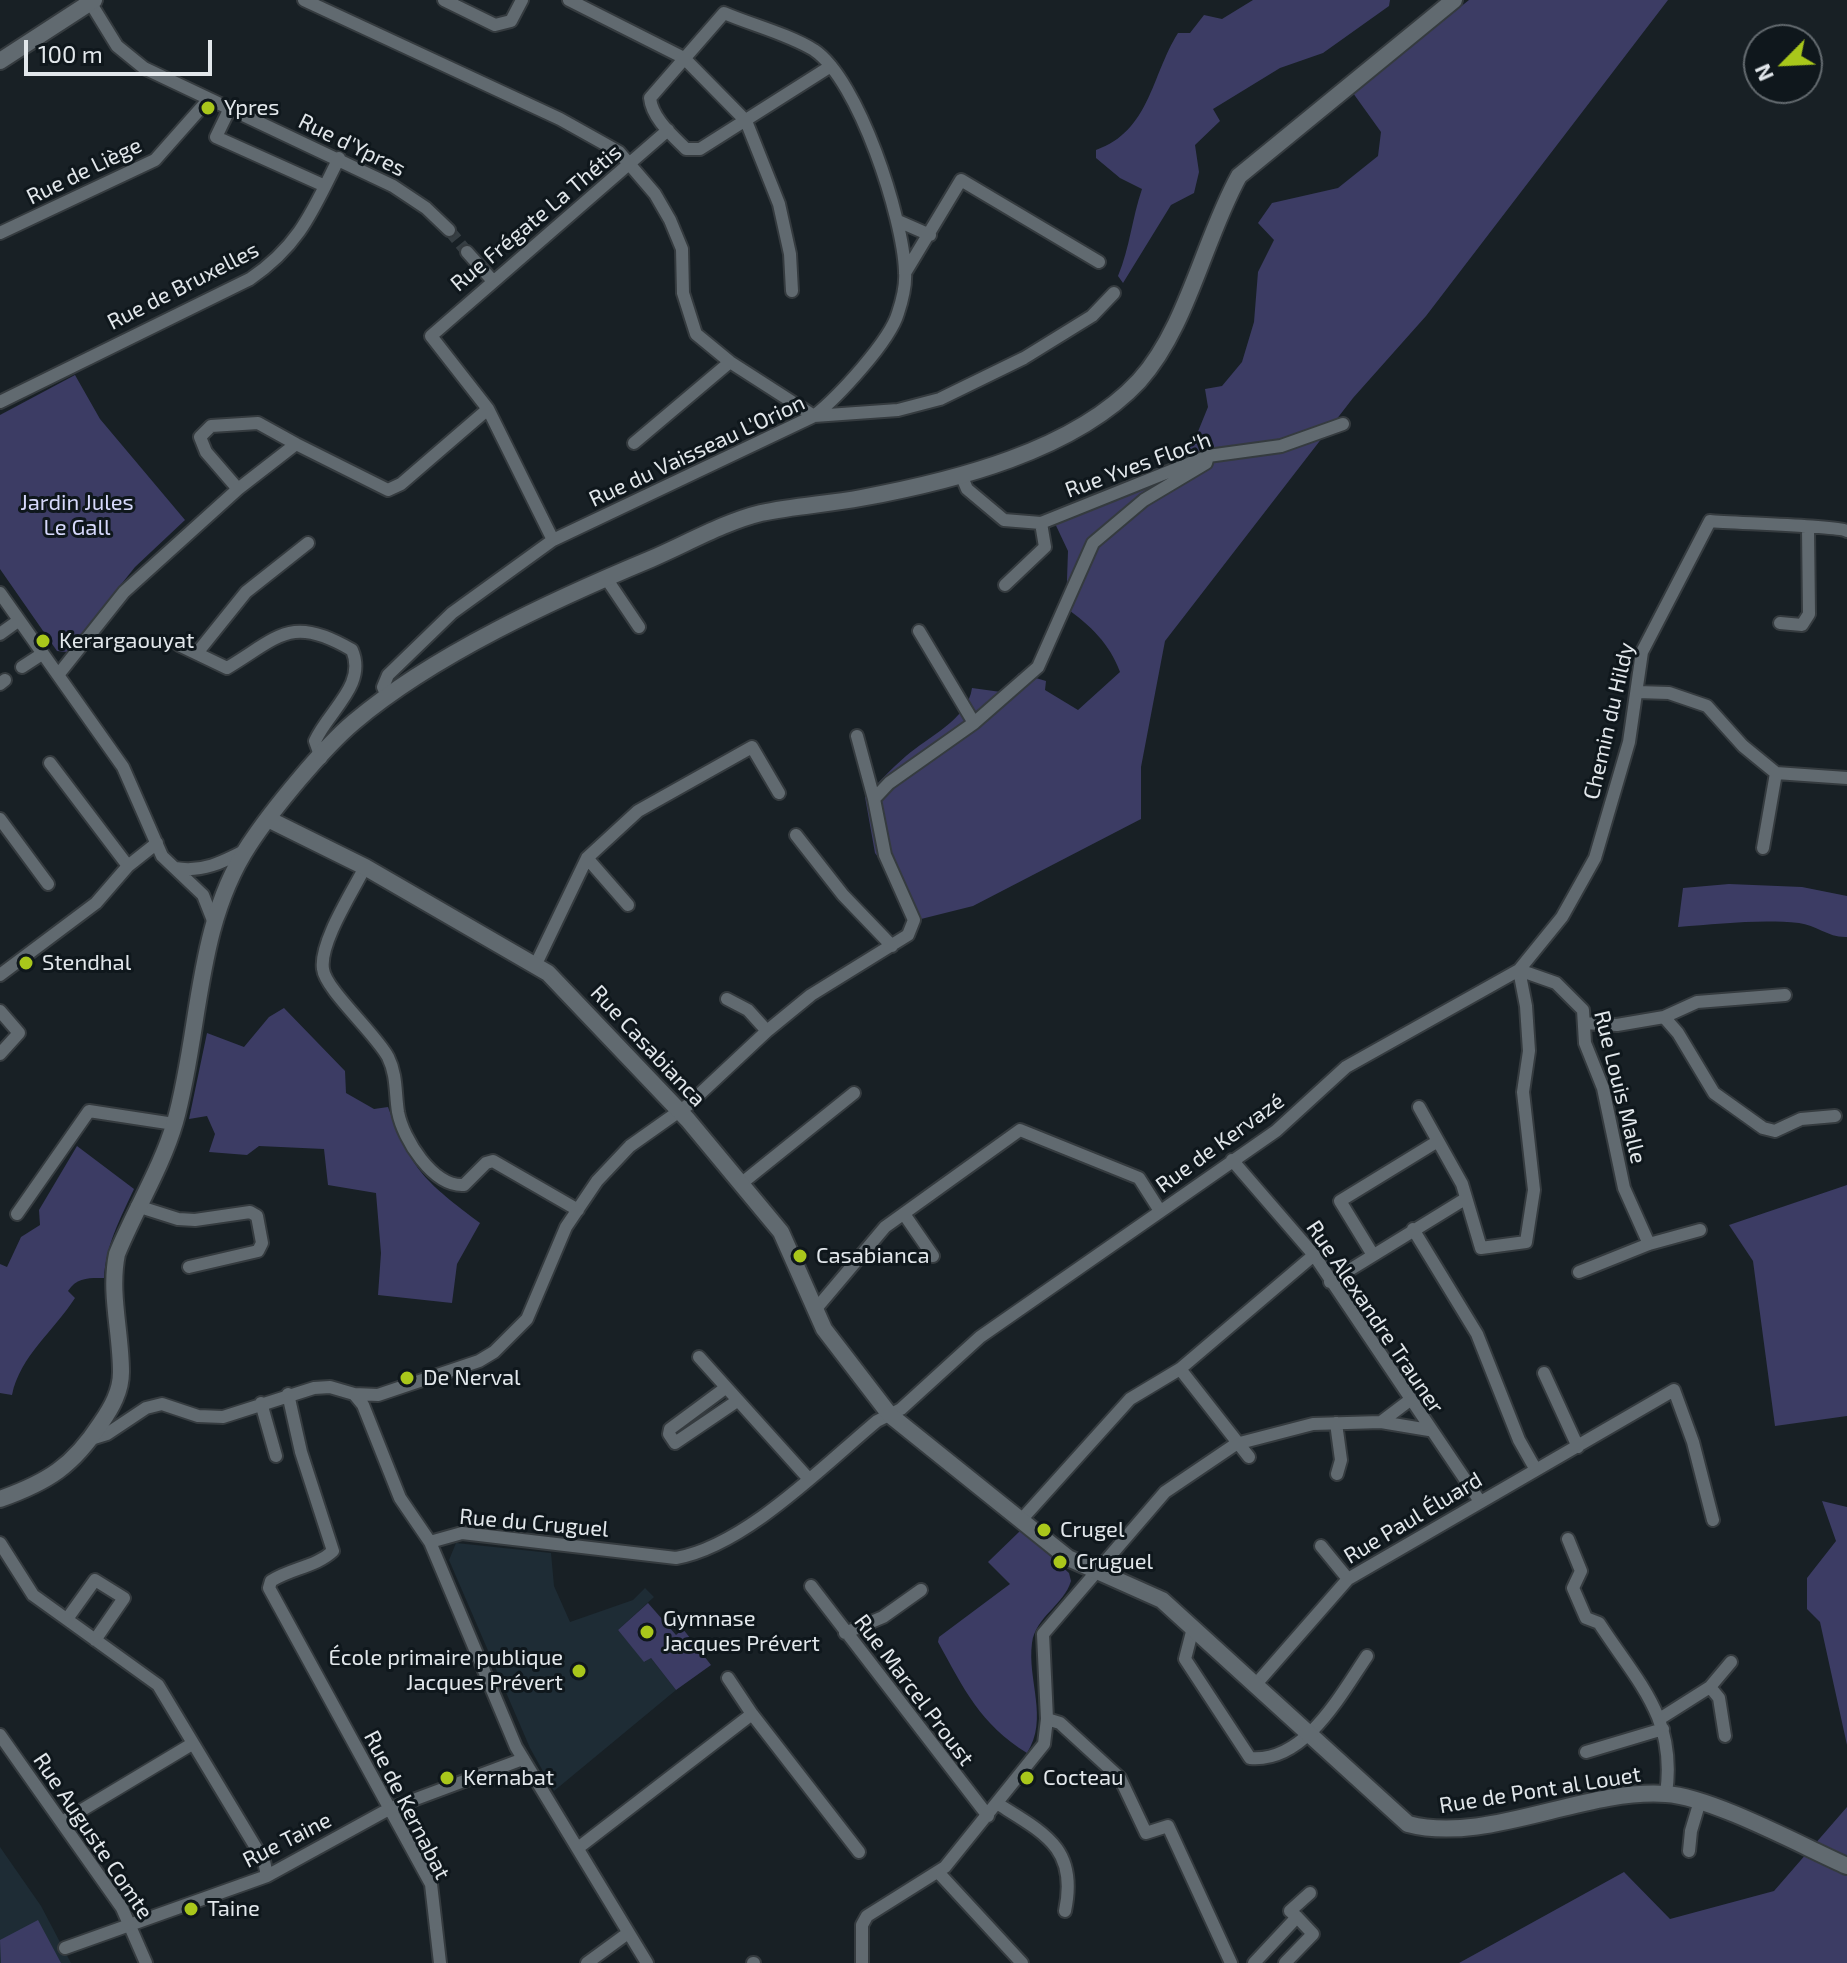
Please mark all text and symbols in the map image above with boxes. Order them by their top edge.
scale bar [28,24,216,74]
north arrow [1743,24,1823,104]
text: 100 m [38,39,103,68]
text: N [1748,60,1778,86]
place label: Ypres [224,95,280,121]
marker: Ypres [199,99,217,117]
street label: Rue d'Ypres [294,108,410,182]
street label: Rue de Liège [22,132,146,210]
street label: Rue Frégate La Thétis [445,139,627,297]
street label: Rue de Bruxelles [103,236,263,336]
street label: Rue du Vaisseau L'Orion [585,389,809,513]
street label: Rue Yves Floc'h [1061,426,1215,504]
park label: Jardin Jules Le Gall [20,490,134,542]
place label: Kerargaouyat [59,628,194,654]
marker: Kerargaouyat [34,632,52,650]
street label: Chemin du Hildy [1578,640,1640,802]
place label: Stendhal [42,950,131,976]
marker: Stendhal [17,954,35,972]
street label: Rue Casabianca [585,980,711,1112]
street label: Rue Louis Malle [1588,1008,1652,1166]
street label: Rue de Kervazé [1151,1088,1289,1198]
street label: Rue Alexandre Trauner [1301,1216,1449,1418]
place label: Casabianca [816,1243,930,1269]
marker: Casabianca [791,1247,809,1265]
place label: De Nerval [423,1365,521,1391]
marker: De Nerval [398,1369,416,1387]
street label: Rue Paul Éluard [1339,1466,1487,1570]
street label: Rue du Cruguel [458,1503,610,1543]
place label: Crugel [1060,1517,1124,1543]
marker: Crugel [1035,1521,1053,1539]
place label: Cruguel [1076,1549,1153,1575]
marker: Cruguel [1051,1553,1069,1571]
place label: Gymnase Jacques Prévert [663,1606,820,1658]
street label: Rue Marcel Proust [848,1609,980,1771]
marker: Gymnase Jacques Prévert [638,1623,656,1641]
place label: École primaire publique Jacques Prévert [329,1645,563,1696]
marker: École primaire publique Jacques Prévert [570,1662,588,1680]
street label: Rue de Kernabat [358,1726,456,1884]
street label: Rue Auguste Comte [28,1748,158,1924]
street label: Rue de Pont al Louet [1437,1761,1643,1819]
place label: Kernabat [463,1765,554,1791]
place label: Cocteau [1043,1765,1124,1791]
marker: Kernabat [438,1769,456,1787]
marker: Cocteau [1018,1769,1036,1787]
street label: Rue Taine [238,1807,336,1873]
place label: Taine [207,1896,260,1922]
marker: Taine [182,1900,200,1918]

